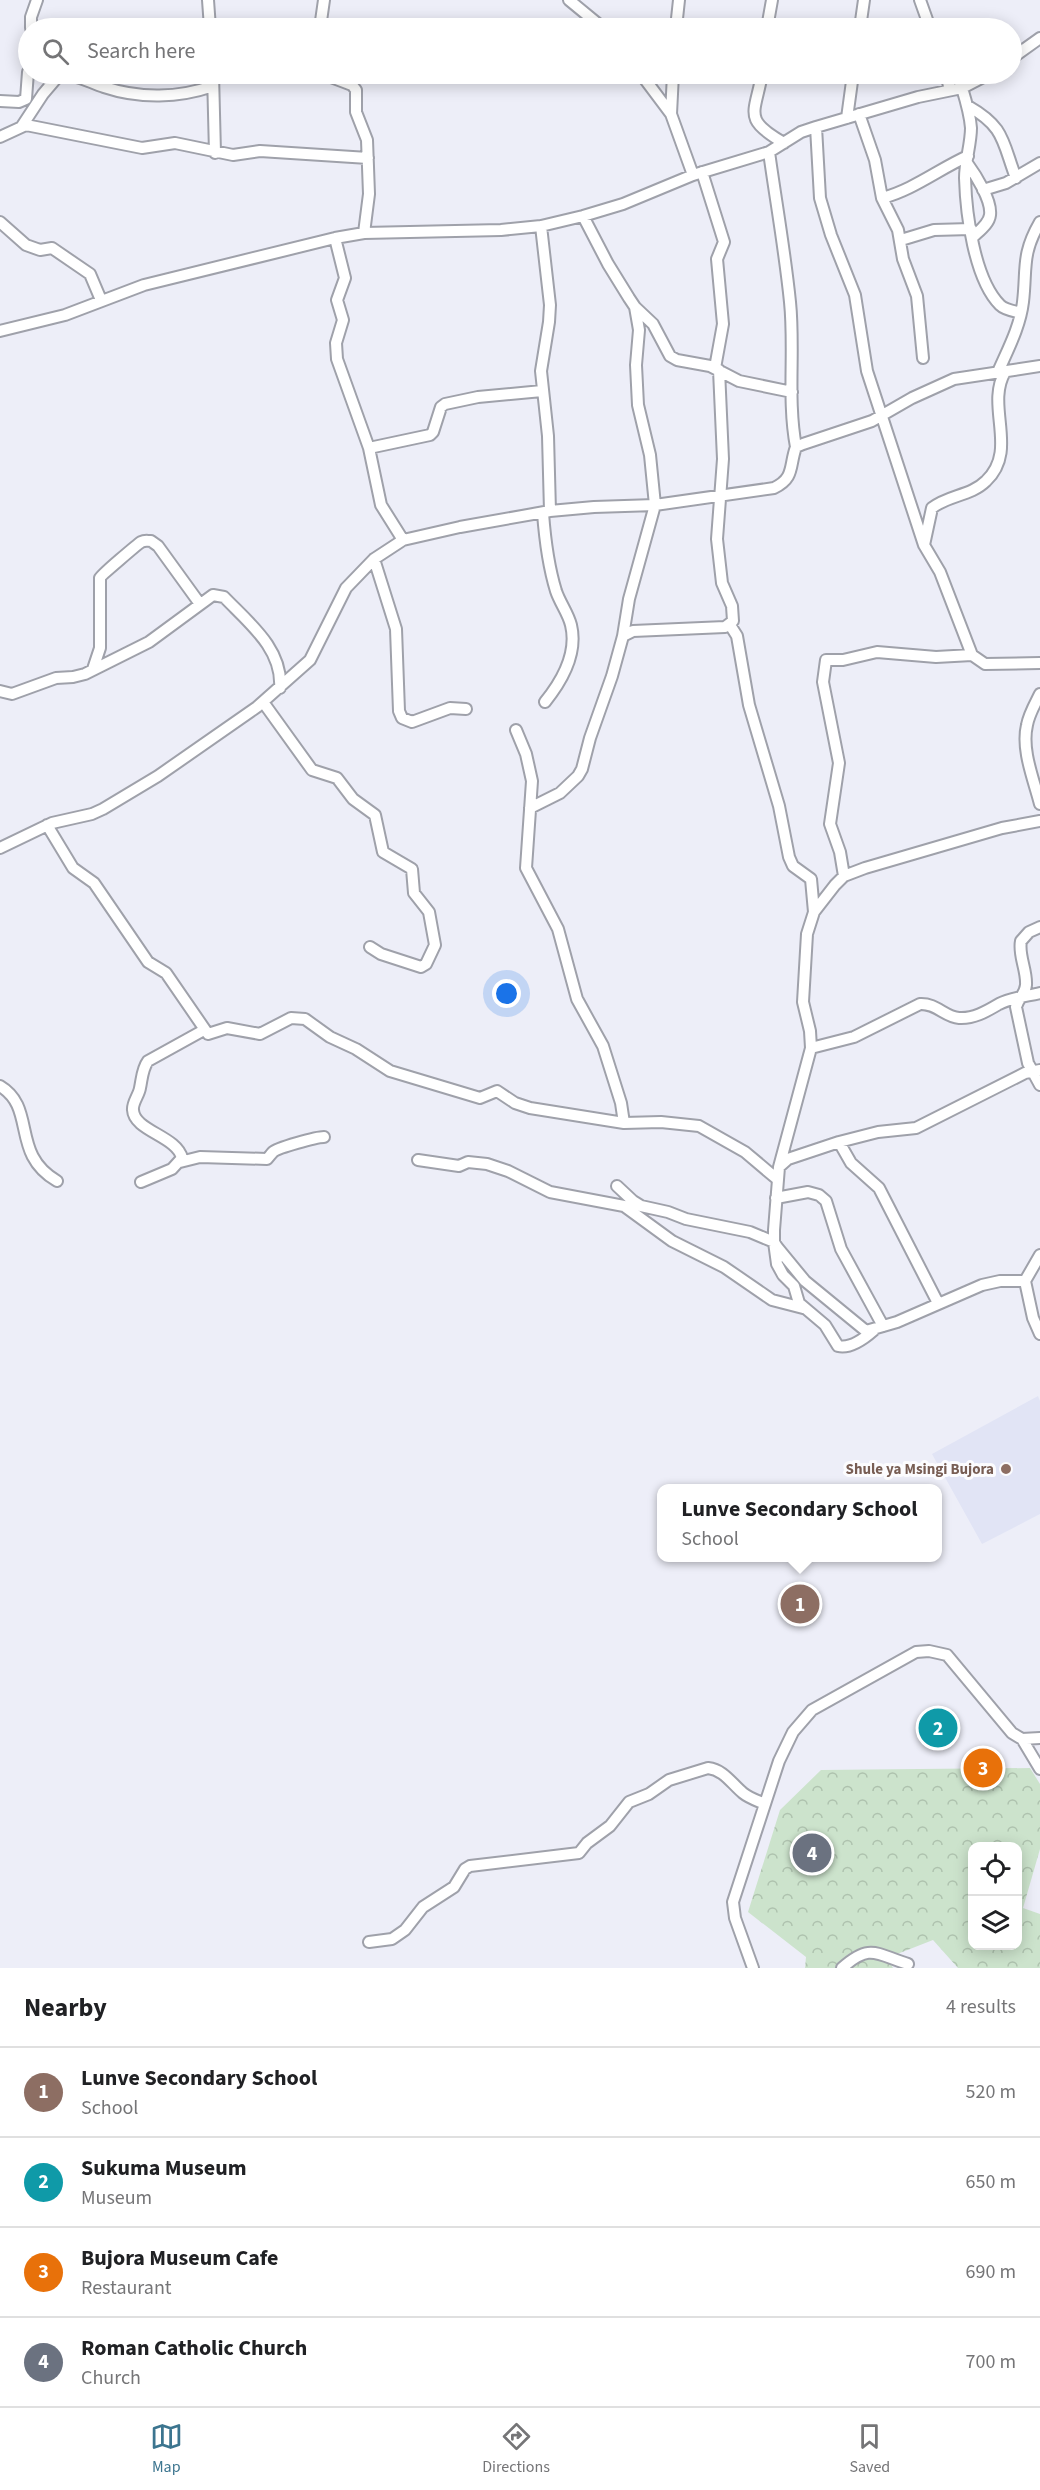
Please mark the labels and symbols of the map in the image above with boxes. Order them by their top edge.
your location [492,979,521,1008]
place label: Shule ya Msingi Bujora [846,1459,994,1480]
marker: Shule ya Msingi Bujora [999,1462,1013,1476]
pin: 1 [780,1582,820,1626]
pin: 2 [918,1706,958,1750]
pin: 3 [964,1746,1002,1790]
pin: 4 [792,1830,832,1876]

